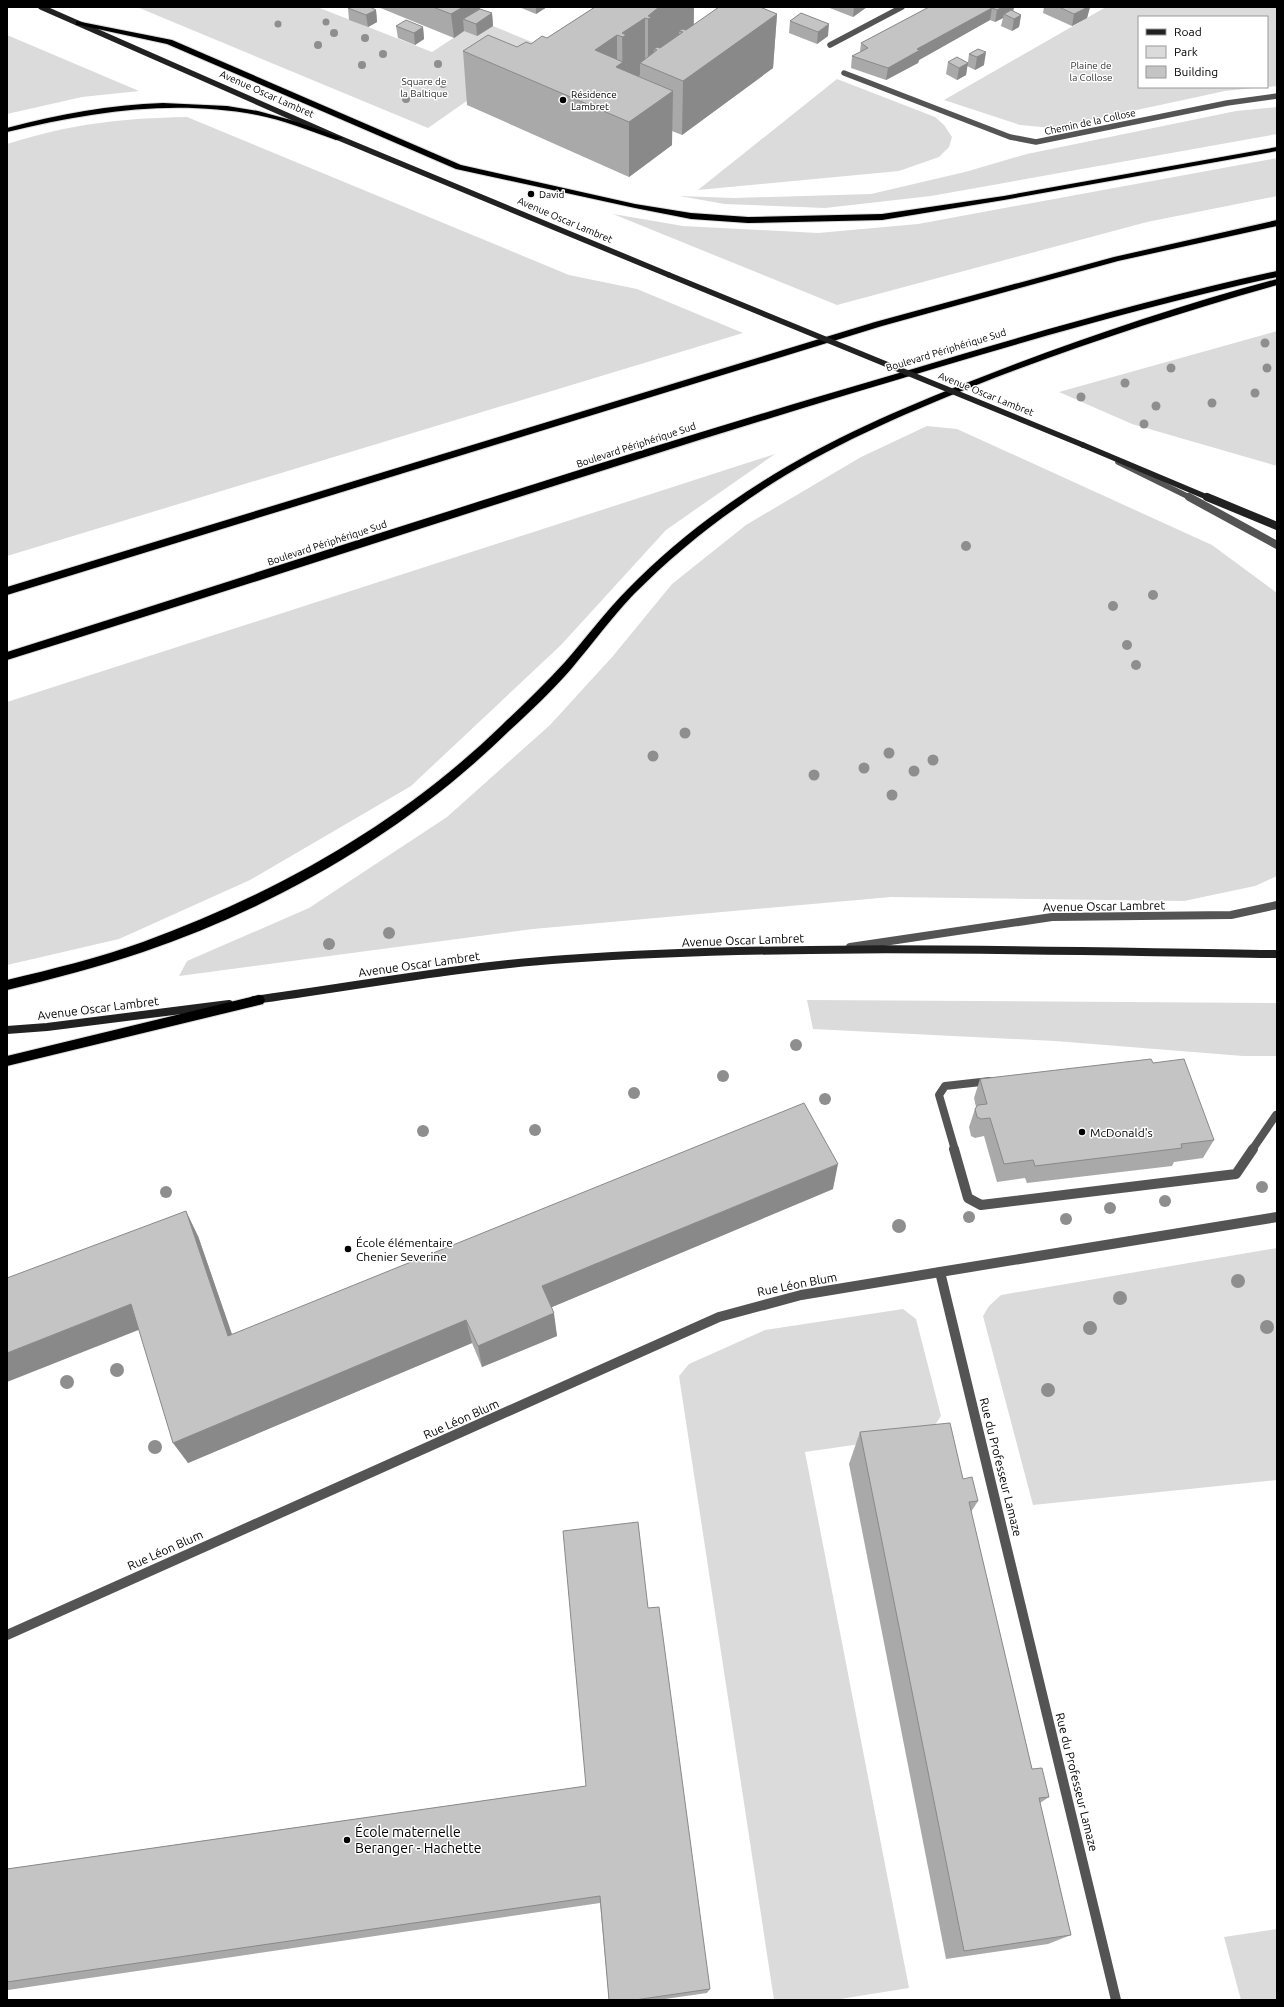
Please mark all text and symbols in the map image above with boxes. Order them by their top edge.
legend [1138,16,1268,88]
text: Road [1174,25,1202,38]
text: Park [1174,45,1198,58]
park label: Plaine de la Collose [1070,60,1113,83]
text: Building [1174,65,1218,78]
street label: Avenue Oscar Lambret [218,68,316,120]
park label: Square de la Baltique [400,76,448,99]
place label: Résidence Lambret [571,89,617,112]
marker: Résidence Lambret [558,95,568,105]
street label: Chemin de la Collose [1043,107,1137,137]
marker: David [526,189,536,199]
place label: David [539,189,565,200]
street label: Avenue Oscar Lambret [516,195,614,245]
street label: Boulevard Périphérique Sud [885,326,1007,374]
street label: Avenue Oscar Lambret [937,370,1035,418]
street label: Boulevard Périphérique Sud [575,420,697,470]
street label: Boulevard Périphérique Sud [266,518,388,568]
street label: Avenue Oscar Lambret [1043,898,1166,914]
street label: Avenue Oscar Lambret [682,931,805,949]
street label: Avenue Oscar Lambret [358,949,481,979]
street label: Avenue Oscar Lambret [37,994,160,1022]
place label: McDonald's [1090,1126,1153,1139]
marker: McDonald's [1077,1127,1087,1137]
place label: École élémentaire Chenier Severine [356,1236,453,1263]
marker: École élémentaire Chenier Severine [343,1244,353,1254]
street label: Rue Léon Blum [756,1270,838,1298]
street label: Rue du Professeur Lamaze [977,1396,1025,1538]
street label: Rue Léon Blum [421,1397,501,1441]
street label: Rue Léon Blum [125,1528,205,1572]
street label: Rue du Professeur Lamaze [1053,1711,1101,1853]
place label: École maternelle Beranger - Hachette [355,1823,482,1856]
marker: École maternelle Beranger - Hachette [342,1835,352,1845]

